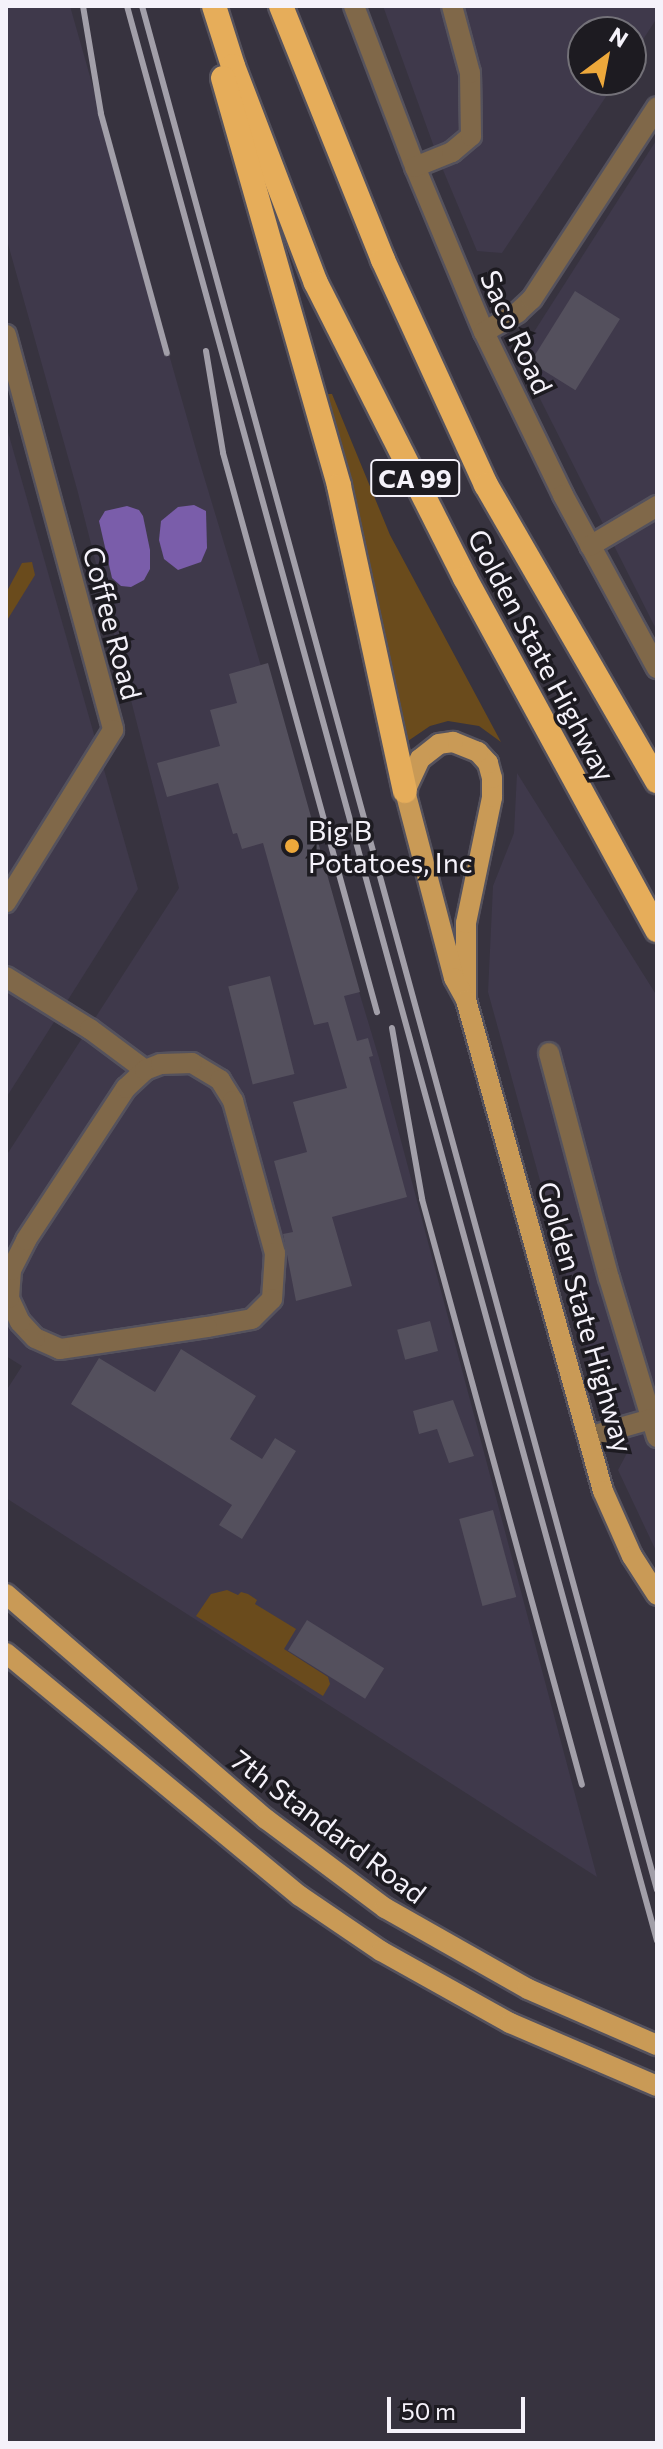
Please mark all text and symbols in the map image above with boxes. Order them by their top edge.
north arrow [567,16,647,96]
text: N [605,21,633,53]
street label: Saco Road [474,265,560,399]
road number: CA 99 [369,456,461,500]
street label: Golden State Highway [461,523,623,787]
street label: Coffee Road [76,543,150,703]
place label: Big B Potatoes, Inc [308,813,473,879]
marker: Big B Potatoes, Inc [283,837,301,855]
street label: Golden State Highway [531,1178,641,1456]
street label: 7th Standard Road [225,1742,433,1910]
scale bar [391,2381,529,2431]
text: 50 m [401,2396,456,2425]

